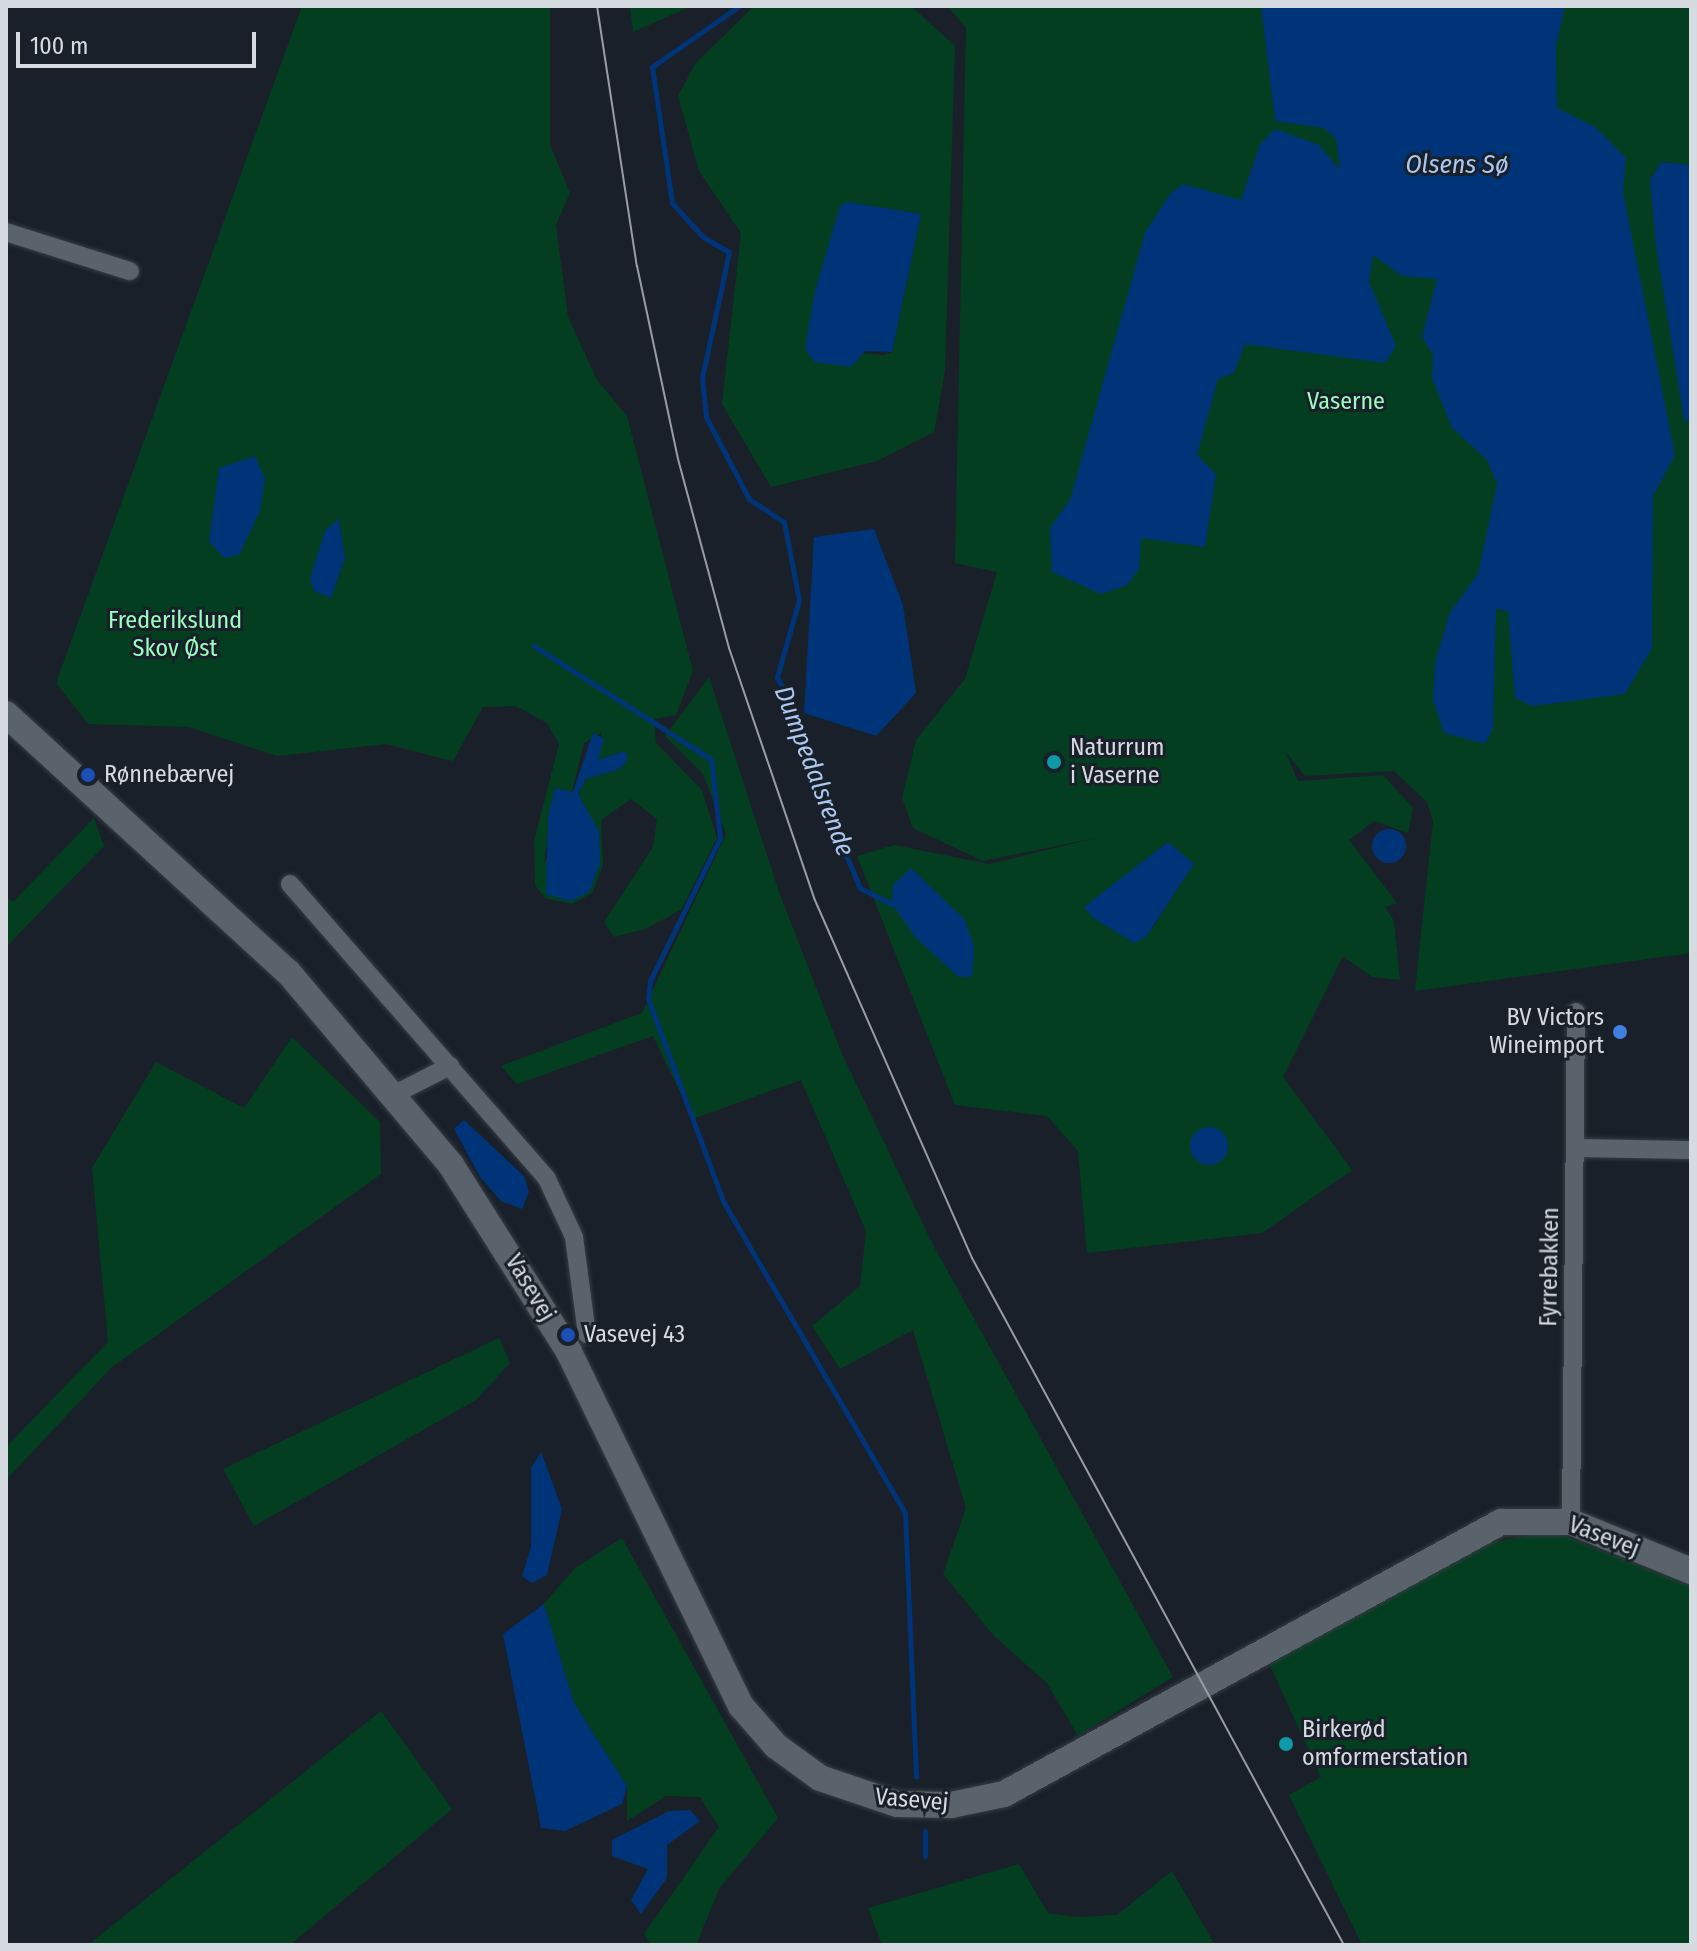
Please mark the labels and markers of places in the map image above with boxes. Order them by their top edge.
place label: Naturrum i Vaserne [1070,734,1164,790]
marker: Naturrum i Vaserne [1045,753,1063,771]
place label: Rønnebærvej [104,761,234,789]
marker: Rønnebærvej [79,766,97,784]
place label: BV Victors Wineimport [1489,1004,1604,1060]
marker: BV Victors Wineimport [1611,1023,1629,1041]
place label: Vasevej 43 [584,1321,685,1349]
marker: Vasevej 43 [559,1326,577,1344]
place label: Birkerød omformerstation [1302,1716,1468,1772]
marker: Birkerød omformerstation [1277,1735,1295,1753]

